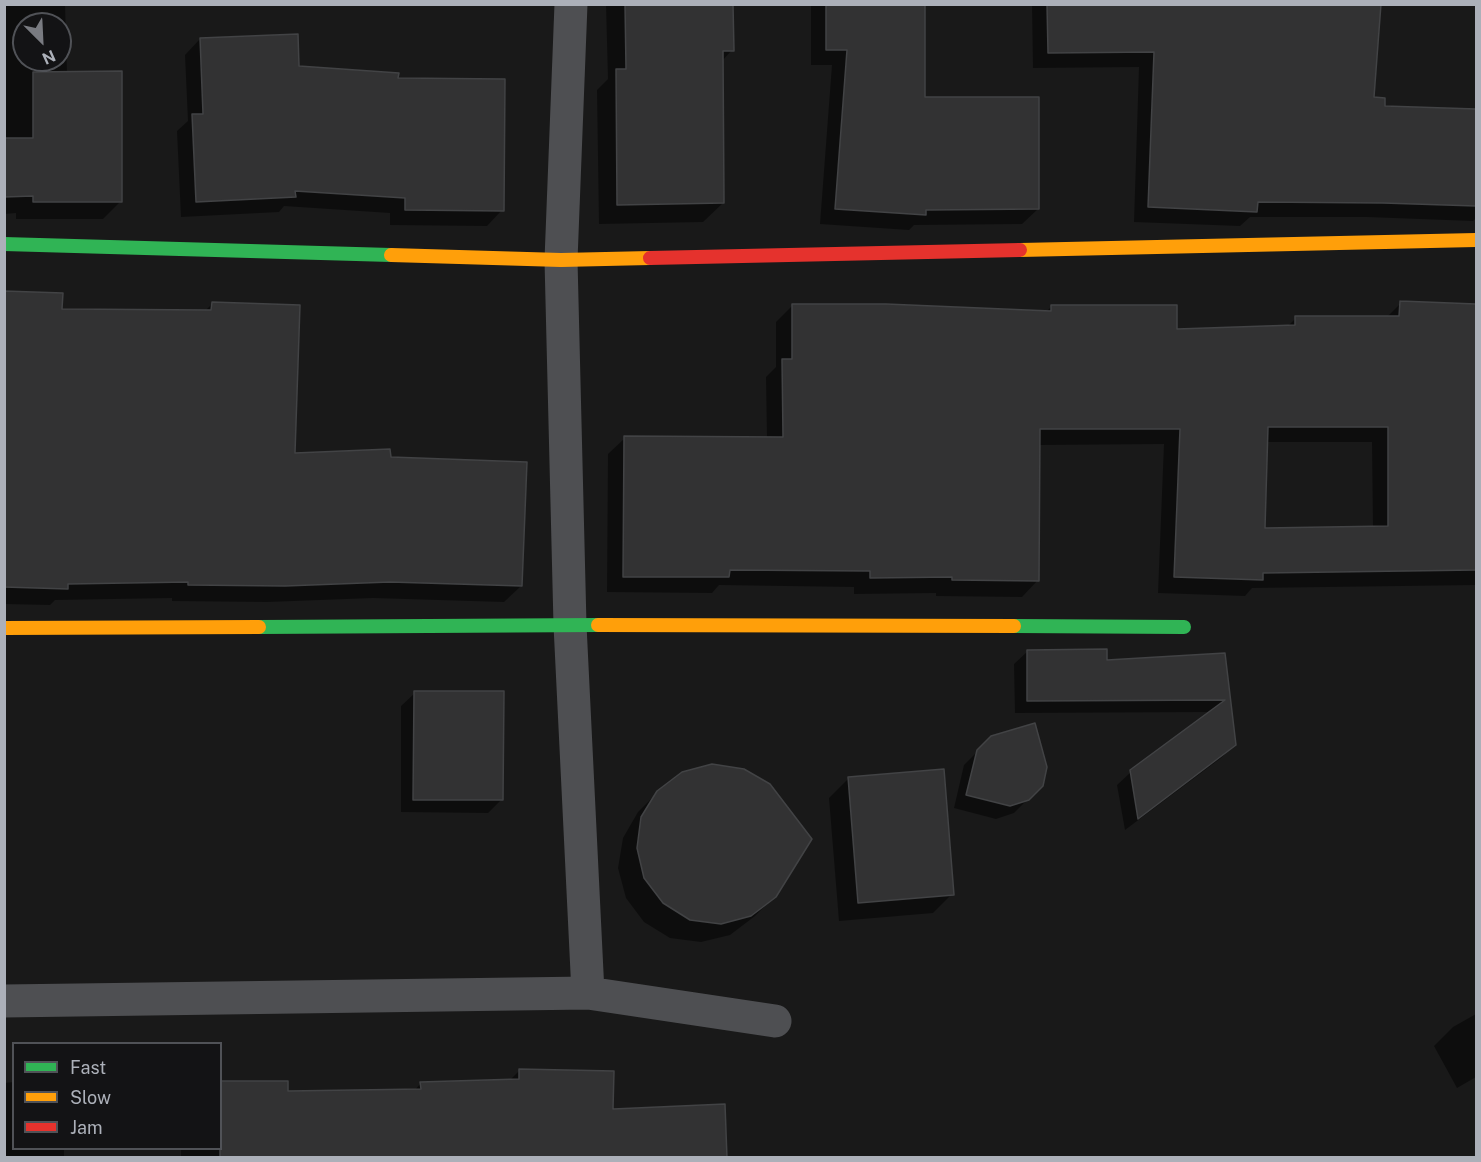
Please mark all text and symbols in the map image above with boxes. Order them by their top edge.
north arrow [12,12,72,72]
text: N [39,46,58,68]
legend [12,1042,222,1150]
text: Fast [70,1057,106,1078]
text: Slow [70,1087,111,1108]
text: Jam [70,1117,103,1138]

